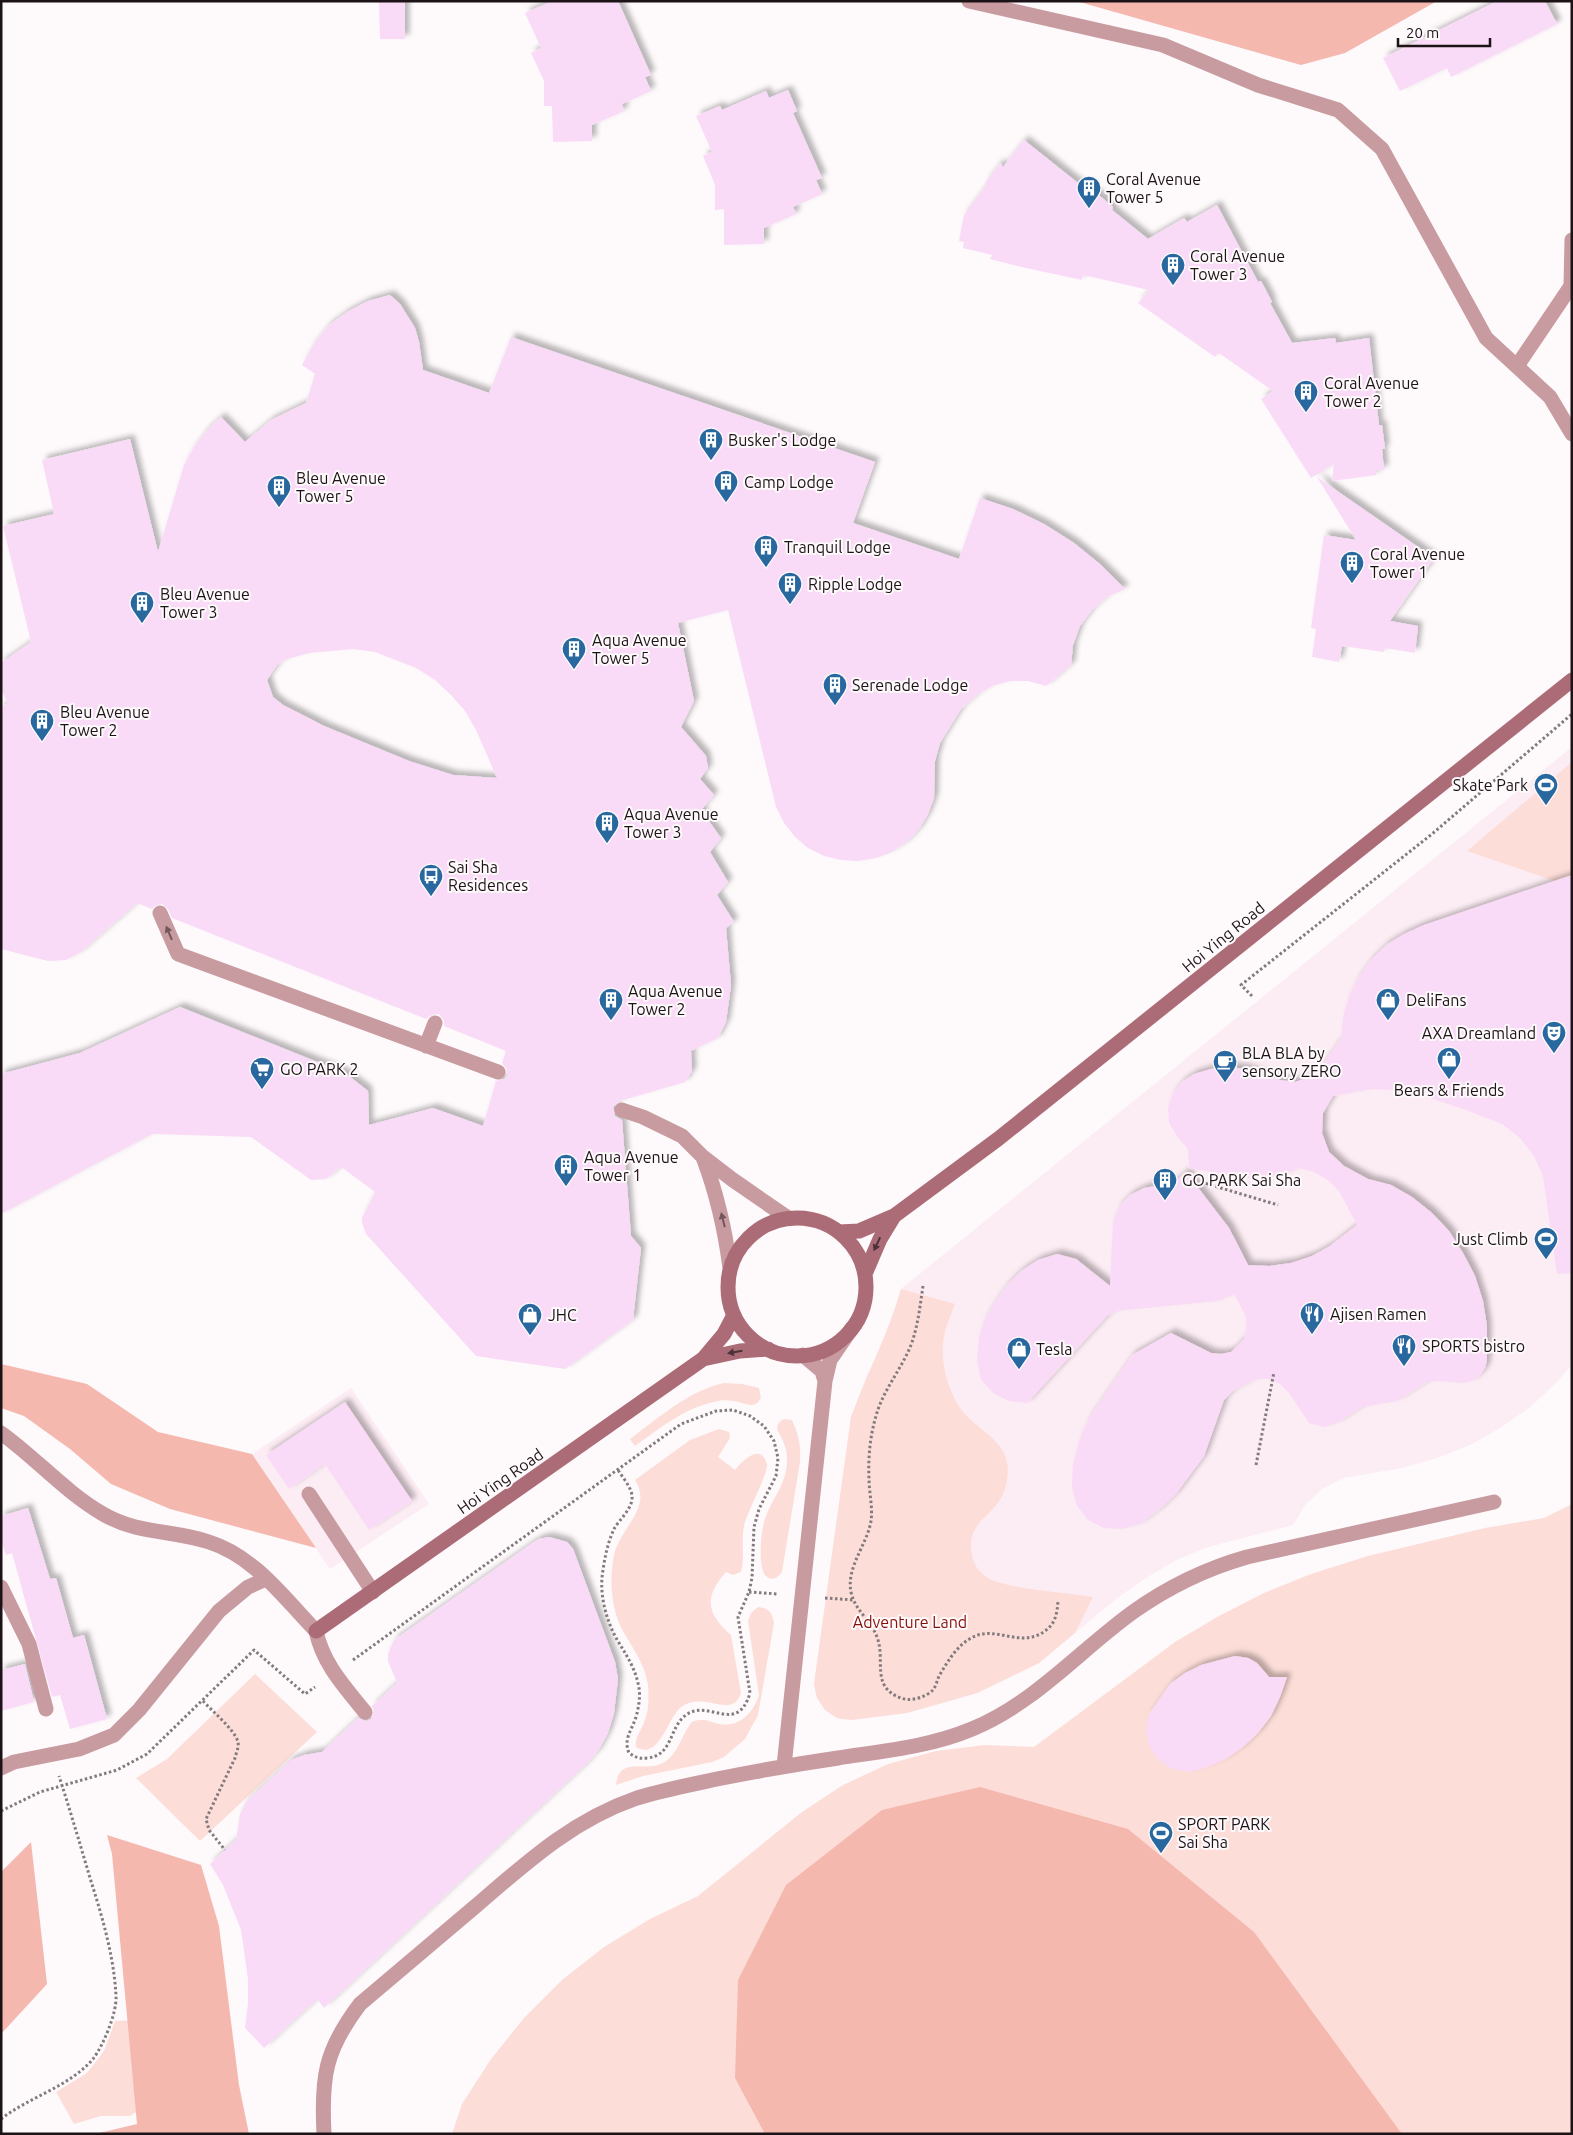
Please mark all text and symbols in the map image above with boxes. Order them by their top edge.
scale bar [1398,15,1490,47]
text: 20 m [1406,24,1439,41]
place label: Coral Avenue Tower 5 [1106,170,1201,206]
building icon: Coral Avenue Tower 5 [1076,175,1102,209]
place label: Coral Avenue Tower 3 [1190,247,1285,283]
building icon: Coral Avenue Tower 3 [1160,252,1186,286]
place label: Coral Avenue Tower 2 [1324,374,1419,410]
building icon: Coral Avenue Tower 2 [1293,379,1319,413]
building icon: Busker's Lodge [698,427,724,461]
place label: Busker's Lodge [728,431,836,449]
place label: Bleu Avenue Tower 5 [296,469,386,505]
building icon: Camp Lodge [713,469,739,503]
place label: Camp Lodge [744,473,834,491]
building icon: Bleu Avenue Tower 5 [266,474,292,508]
building icon: Tranquil Lodge [753,534,779,568]
place label: Tranquil Lodge [784,538,891,556]
place label: Coral Avenue Tower 1 [1370,545,1465,581]
building icon: Coral Avenue Tower 1 [1339,550,1365,584]
building icon: Ripple Lodge [777,571,803,605]
place label: Ripple Lodge [808,575,902,593]
place label: Bleu Avenue Tower 3 [160,585,250,621]
building icon: Bleu Avenue Tower 3 [129,590,155,624]
place label: Aqua Avenue Tower 5 [592,631,687,667]
building icon: Aqua Avenue Tower 5 [561,636,587,670]
building icon: Serenade Lodge [822,672,848,706]
place label: Serenade Lodge [852,676,968,694]
place label: Bleu Avenue Tower 2 [60,703,150,739]
building icon: Bleu Avenue Tower 2 [29,708,55,742]
sports icon: Skate Park [1533,772,1559,806]
place label: Skate Park [1453,776,1528,794]
place label: Aqua Avenue Tower 3 [624,805,719,841]
building icon: Aqua Avenue Tower 3 [594,810,620,844]
place label: Sai Sha Residences [448,858,528,894]
bus stop icon: Sai Sha Residences [418,863,444,897]
street label: Hoi Ying Road [1178,898,1268,976]
one-way arrow [165,926,173,940]
place label: Aqua Avenue Tower 2 [628,982,723,1018]
building icon: Aqua Avenue Tower 2 [598,987,624,1021]
shop icon: DeliFans [1375,987,1401,1021]
place label: DeliFans [1406,991,1466,1009]
theatre icon: AXA Dreamland [1541,1020,1567,1054]
place label: AXA Dreamland [1422,1024,1536,1042]
place label: BLA BLA by sensory ZERO [1242,1044,1341,1080]
shop icon: Bears & Friends [1436,1046,1462,1080]
cafe icon: BLA BLA by sensory ZERO [1212,1049,1238,1083]
supermarket icon: GO PARK 2 [249,1056,275,1090]
place label: GO PARK 2 [280,1060,358,1078]
place label: Bears & Friends [1394,1081,1504,1099]
place label: Aqua Avenue Tower 1 [584,1148,679,1184]
building icon: Aqua Avenue Tower 1 [553,1153,579,1187]
building icon: GO PARK Sai Sha [1152,1167,1178,1201]
place label: GO PARK Sai Sha [1182,1171,1301,1189]
one-way arrow [719,1213,727,1228]
sports icon: Just Climb [1533,1226,1559,1260]
place label: Just Climb [1453,1230,1528,1248]
one-way arrow [873,1237,882,1252]
restaurant icon: Ajisen Ramen [1299,1301,1325,1335]
shop icon: JHC [517,1302,543,1336]
place label: Ajisen Ramen [1330,1305,1427,1323]
place label: JHC [548,1306,577,1324]
restaurant icon: SPORTS bistro [1391,1333,1417,1367]
shop icon: Tesla [1006,1336,1032,1370]
place label: SPORTS bistro [1422,1337,1525,1355]
place label: Tesla [1036,1340,1072,1358]
one-way arrow [727,1348,743,1356]
street label: Hoi Ying Road [454,1445,546,1517]
park label: Adventure Land [853,1613,967,1631]
place label: SPORT PARK Sai Sha [1178,1815,1270,1851]
sports icon: SPORT PARK Sai Sha [1148,1820,1174,1854]

